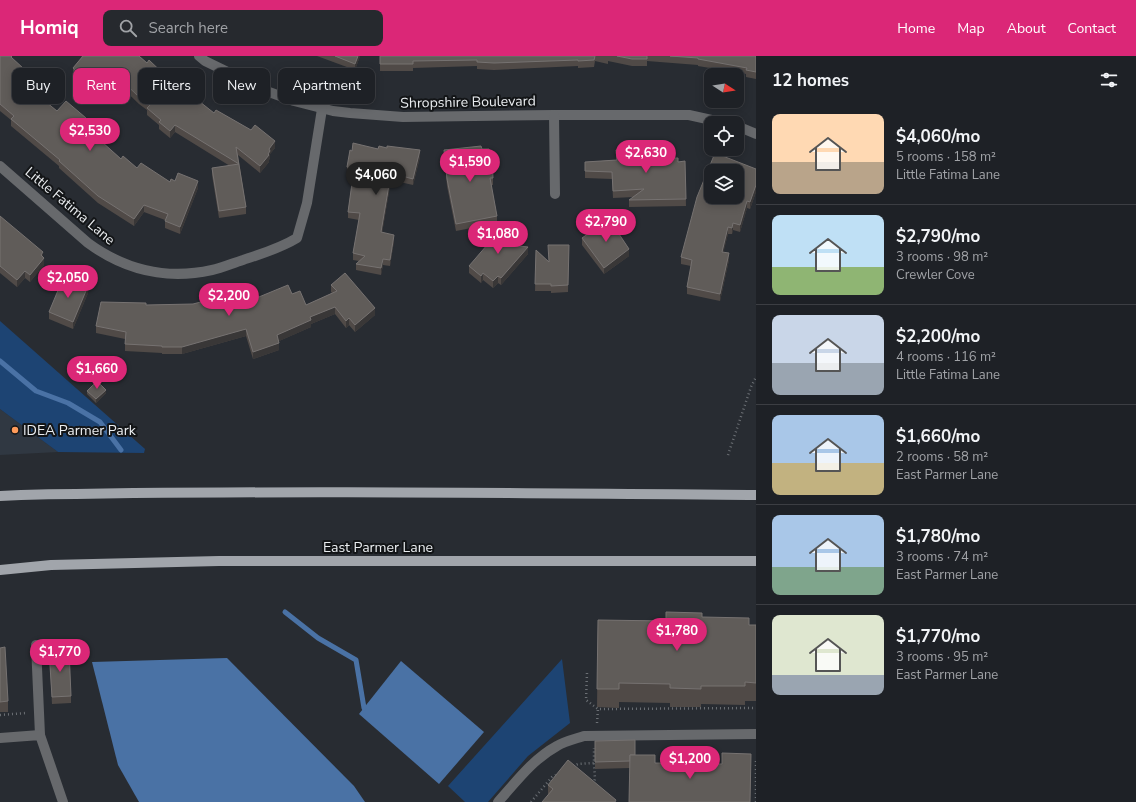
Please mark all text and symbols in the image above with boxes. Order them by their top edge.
search box [103,10,383,46]
text: Homiq [20,15,79,41]
icon: search [117,17,139,39]
text: Search here [149,18,228,38]
text: Home [897,19,935,38]
text: Map [957,19,985,38]
text: About [1007,19,1046,38]
text: Contact [1068,19,1116,38]
chip: Buy [12,68,65,104]
chip: Rent [73,68,130,104]
chip: Filters [138,68,205,104]
chip: New [213,68,270,104]
chip: Apartment [278,68,375,104]
north arrow [704,68,744,108]
map controls [704,68,744,204]
text: 12 homes [772,69,849,92]
icon: filters [1098,69,1120,91]
street label: Shropshire Boulevard [400,91,536,113]
button: locate [704,116,744,156]
pin: $2,530 [57,118,123,152]
text: $2,530 [69,122,111,140]
text: $4,060/mo [896,125,980,148]
icon: home [804,130,852,178]
pin: $2,630 [613,140,679,174]
text: $2,630 [625,144,667,162]
text: 5 rooms · 158 m² [896,148,996,166]
pin: $1,590 [437,149,503,183]
text: $1,590 [449,153,491,171]
pin: $4,060 [343,162,409,196]
street label: Little Fatima Lane [21,163,119,249]
button: layers [704,164,744,204]
text: $4,060 [355,166,397,184]
text: Little Fatima Lane [896,166,1000,184]
pin: $2,790 [573,209,639,243]
text: $2,790 [585,213,627,231]
pin: $1,080 [465,221,531,255]
text: $1,080 [477,225,519,243]
text: $2,790/mo [896,225,980,248]
icon: home [804,231,852,279]
text: 3 rooms · 98 m² [896,248,988,266]
pin: $2,050 [35,265,101,299]
text: Crewler Cove [896,266,975,284]
text: $2,050 [47,269,89,287]
pin: $2,200 [196,283,262,317]
text: $2,200 [208,287,250,305]
text: $2,200/mo [896,325,980,348]
icon: home [804,331,852,379]
text: 4 rooms · 116 m² [896,348,996,366]
pin: $1,660 [64,356,130,390]
text: $1,660 [76,360,118,378]
text: Little Fatima Lane [896,366,1000,384]
place label: IDEA Parmer Park [23,421,137,440]
marker: IDEA Parmer Park [10,425,20,435]
text: $1,660/mo [896,425,980,448]
icon: home [804,431,852,479]
text: 2 rooms · 58 m² [896,448,988,466]
text: East Parmer Lane [896,466,998,484]
text: $1,780/mo [896,525,980,548]
icon: home [804,531,852,579]
street label: East Parmer Lane [323,538,433,557]
text: 3 rooms · 74 m² [896,548,988,566]
text: East Parmer Lane [896,566,998,584]
pin: $1,780 [644,618,710,652]
text: $1,780 [656,622,698,640]
text: $1,770/mo [896,625,980,648]
icon: home [804,631,852,679]
pin: $1,770 [27,639,93,673]
text: $1,770 [39,643,81,661]
text: 3 rooms · 95 m² [896,648,988,666]
text: East Parmer Lane [896,666,998,684]
pin: $1,200 [657,746,723,780]
text: $1,200 [669,750,711,768]

